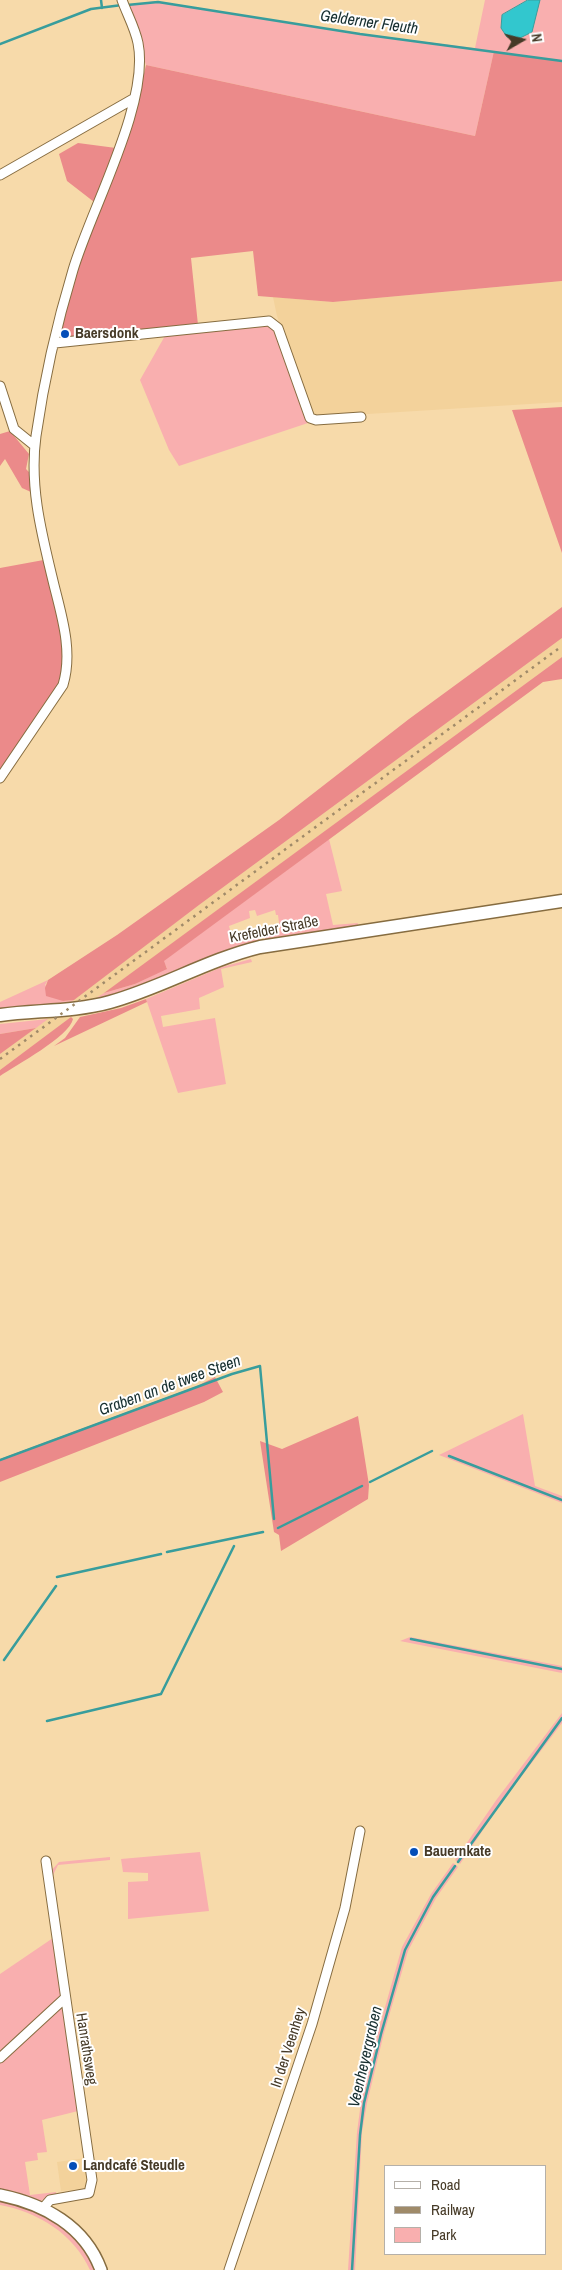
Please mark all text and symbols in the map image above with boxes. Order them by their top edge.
water label: Gelderner Fleuth [319,7,419,39]
north arrow [497,15,547,65]
text: N [527,33,546,43]
place label: Baersdonk [75,325,139,343]
marker: Baersdonk [59,328,71,340]
street label: Krefelder Straße [228,913,320,947]
water label: Graben an de twee Steen [96,1351,244,1421]
place label: Bauernkate [424,1843,491,1861]
marker: Bauernkate [408,1846,420,1858]
water label: Veenheyergraben [345,2004,387,2110]
street label: In der Veenhey [268,2006,310,2090]
street label: Hanrathsweg [71,2012,101,2086]
place label: Landcafé Steudle [83,2157,185,2175]
marker: Landcafé Steudle [67,2160,79,2172]
legend [384,2165,547,2255]
text: Road [431,2174,460,2195]
text: Railway [431,2199,475,2220]
text: Park [431,2224,456,2245]

